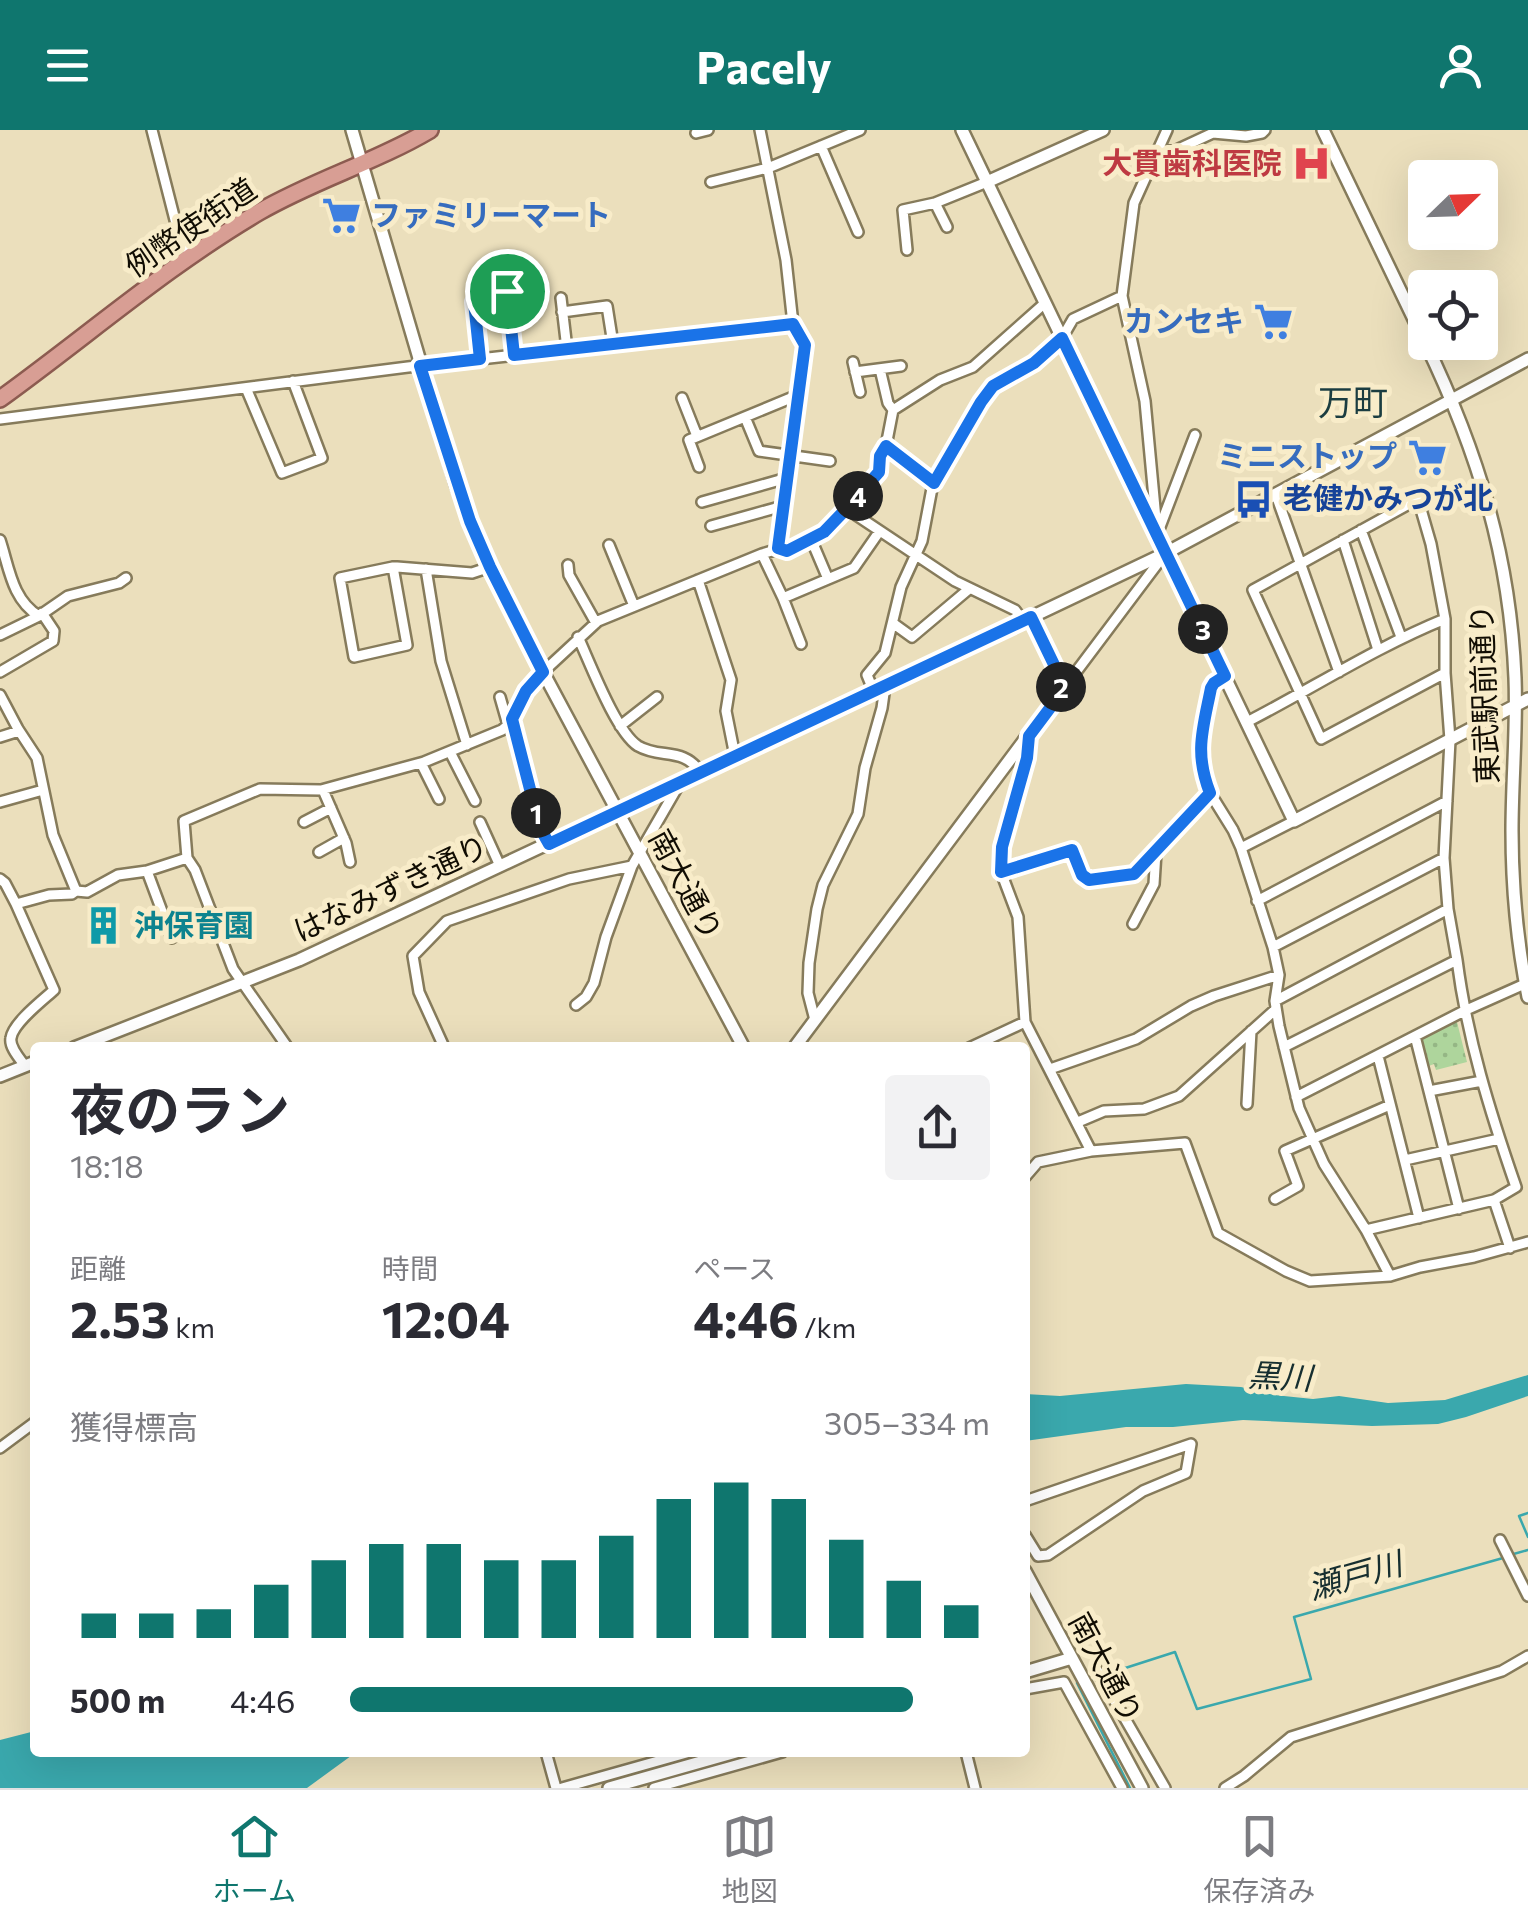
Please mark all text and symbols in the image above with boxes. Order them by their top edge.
icon: menu [40,38,95,93]
text: Pacely [696,38,832,93]
icon: person [1433,38,1488,93]
place label: 大貫歯科医院 [1102,143,1282,180]
hospital icon: 大貫歯科医院 [1291,143,1333,185]
north arrow [1408,160,1498,250]
map controls [1408,160,1498,360]
street label: 例幣使街道 [117,169,262,283]
supermarket icon: ファミリーマート [320,195,362,237]
place label: ファミリーマート [371,195,611,232]
pin [465,249,550,334]
icon: arrive [480,264,535,319]
button: locate [1408,270,1498,360]
place label: カンセキ [1124,301,1244,338]
supermarket icon: カンセキ [1253,301,1295,343]
district label: 万町 [1318,379,1388,422]
place label: ミニストップ [1217,436,1397,473]
supermarket icon: ミニストップ [1406,436,1448,478]
pin: 4 [833,471,883,521]
bus stop icon: 老健かみつが北 [1232,478,1274,520]
place label: 老健かみつが北 [1283,478,1493,515]
text: 4 [849,479,867,513]
street label: 東武駅前通り [1461,603,1504,785]
pin: 3 [1178,604,1228,654]
text: 3 [1195,612,1211,646]
pin: 2 [1036,662,1086,712]
text: 2 [1053,670,1069,704]
pin: 1 [511,788,561,838]
text: 1 [530,796,542,830]
street label: 南大通り [643,822,732,945]
street label: はなみずき通り [287,826,493,948]
building icon: 沖保育園 [83,905,125,947]
place label: 沖保育園 [134,905,254,942]
text: 夜のラン [70,1074,290,1141]
button: share [885,1075,990,1180]
text: 18:18 [70,1145,144,1185]
text: 距離 [70,1251,126,1285]
text: 時間 [382,1251,438,1285]
text: ペース [693,1251,776,1285]
text: 2.53 [70,1287,170,1348]
text: 12:04 [382,1287,510,1348]
text: 4:46 [693,1287,799,1348]
text: km [170,1310,215,1344]
text: /km [799,1310,856,1344]
water label: 黒川 [1247,1353,1316,1397]
text: 305–334 m [824,1402,990,1442]
text: 獲得標高 [70,1406,198,1446]
water label: 瀬戸川 [1303,1541,1409,1607]
street label: 南大通り [1063,1605,1152,1728]
text: 500 m [70,1680,165,1720]
text: 4:46 [230,1680,295,1720]
tab: ホーム [213,1809,296,1909]
tab: 地図 [722,1809,778,1909]
tab: 保存済み [1203,1809,1315,1909]

